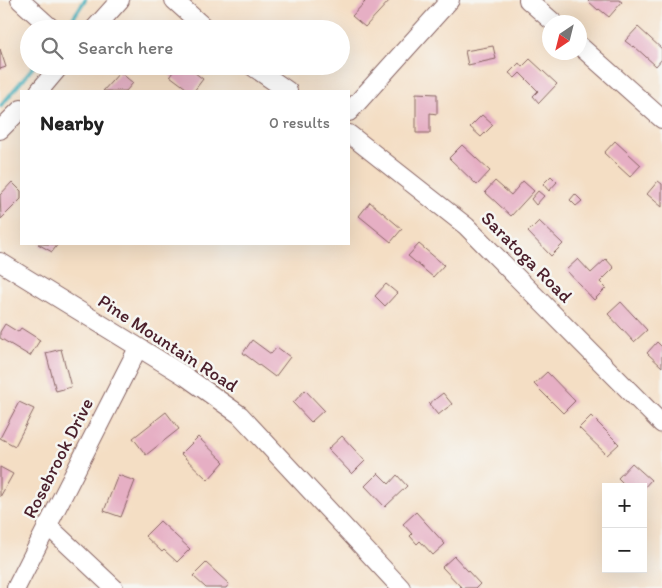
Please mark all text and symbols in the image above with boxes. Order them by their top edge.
north arrow [542,15,587,60]
search box [20,20,350,75]
icon: search [38,34,66,62]
text: Search here [78,36,173,59]
text: Nearby [40,110,104,135]
text: 0 results [269,113,330,132]
street label: Saratoga Road [477,207,578,308]
street label: Pine Mountain Road [94,289,242,397]
street label: Rosebrook Drive [18,394,98,522]
map controls [602,483,647,573]
button: + [602,483,647,528]
button: − [602,528,647,573]

